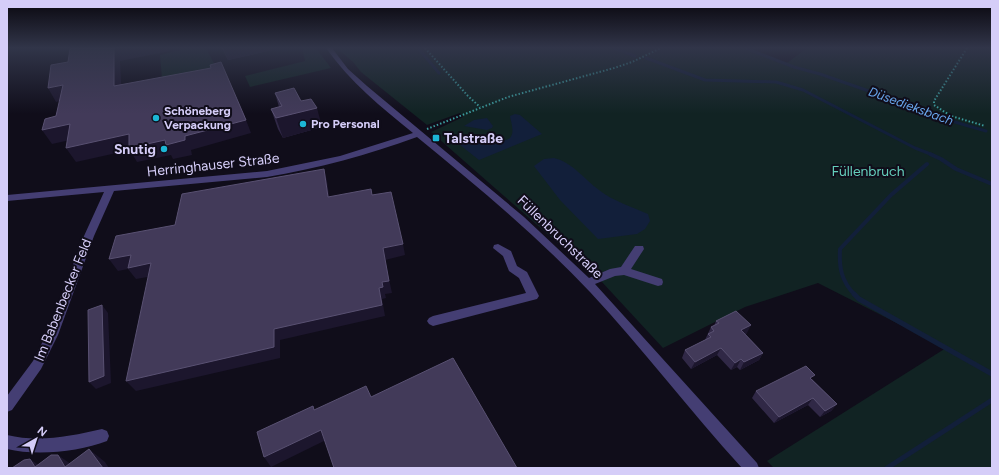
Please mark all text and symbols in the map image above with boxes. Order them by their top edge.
water label: Düsedieksbach [867,84,955,128]
place label: Schöneberg Verpackung [164,104,231,132]
marker: Schöneberg Verpackung [151,113,161,123]
place label: Pro Personal [311,117,380,131]
marker: Pro Personal [298,119,308,129]
place label: Talstraße [444,130,503,147]
marker: Talstraße [431,133,441,143]
place label: Snutig [114,141,156,158]
marker: Snutig [159,144,169,154]
street label: Herringhauser Straße [146,150,281,180]
park label: Füllenbruch [831,163,905,180]
street label: Füllenbruchstraße [514,192,607,282]
street label: Im Babenbecker Feld [31,236,95,364]
north arrow [16,419,56,459]
text: N [35,424,49,439]

